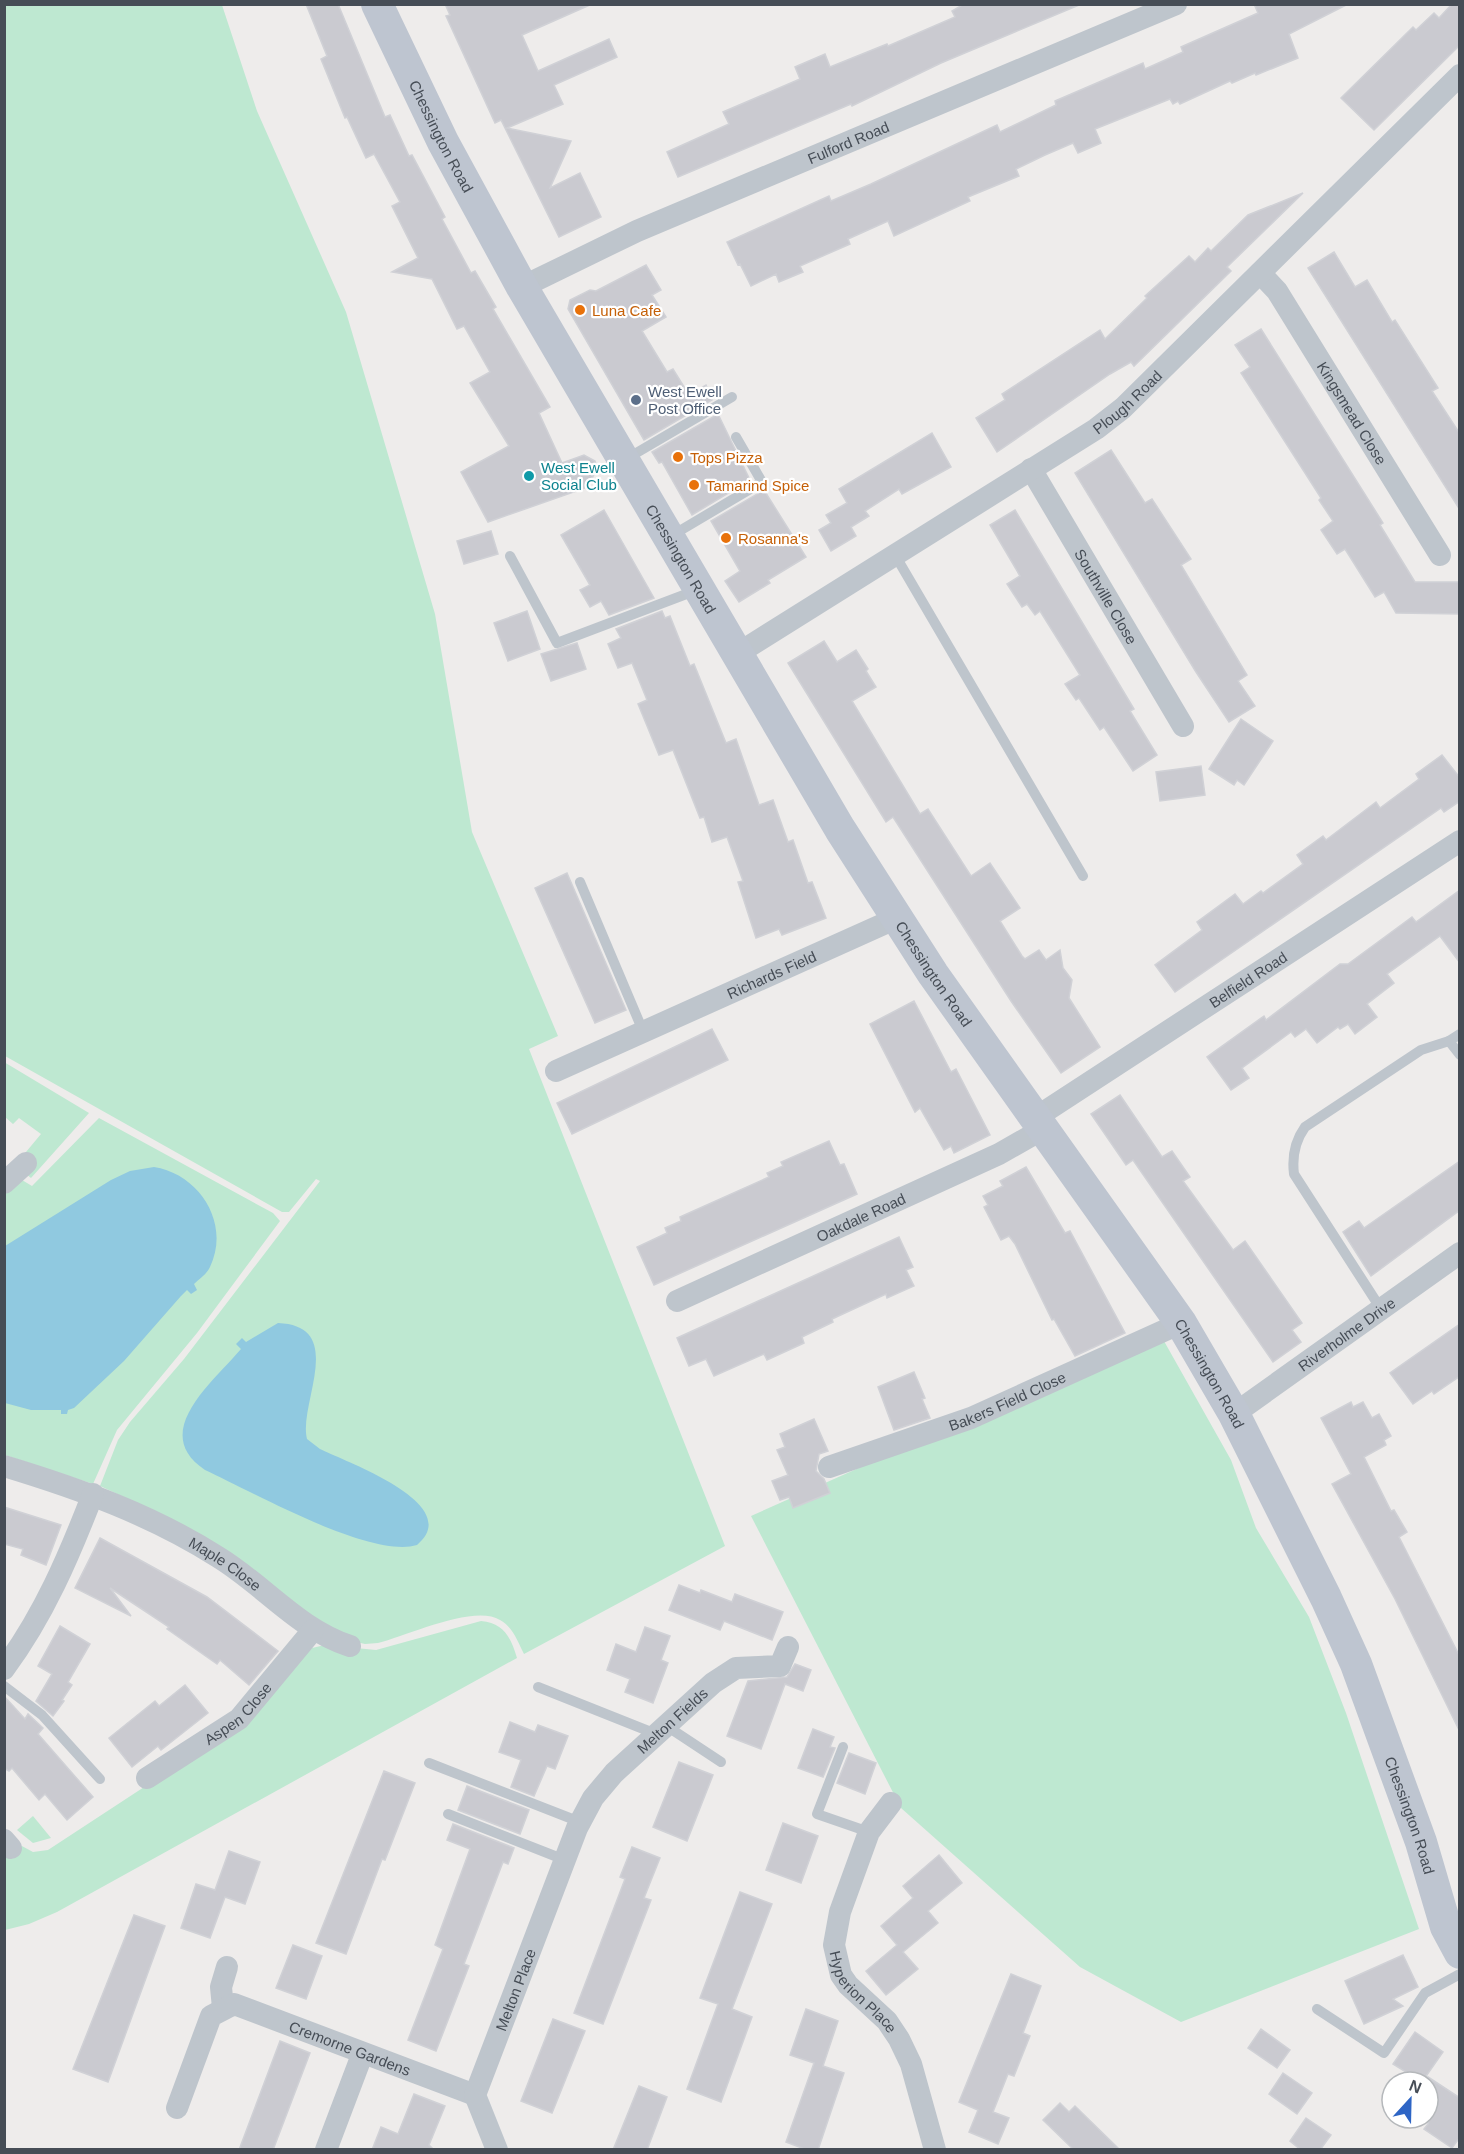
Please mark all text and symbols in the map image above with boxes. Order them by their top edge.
street label: Chessington Road [406,77,477,195]
street label: Fulford Road [805,117,891,167]
place label: Luna Cafe [592,302,661,319]
marker: Luna Cafe [573,303,587,317]
street label: Kingsmead Close [1314,358,1390,467]
street label: Plough Road [1089,366,1165,437]
place label: West Ewell Post Office [648,383,722,417]
marker: West Ewell Post Office [629,393,643,407]
place label: Tops Pizza [690,449,763,466]
marker: Tops Pizza [671,450,685,464]
place label: West Ewell Social Club [541,459,617,493]
marker: West Ewell Social Club [522,469,536,483]
place label: Tamarind Spice [706,477,809,494]
marker: Tamarind Spice [687,478,701,492]
street label: Chessington Road [643,501,720,616]
place label: Rosanna's [738,530,808,547]
marker: Rosanna's [719,531,733,545]
street label: Southville Close [1072,546,1141,647]
street label: Chessington Road [893,918,976,1029]
street label: Richards Field [724,947,819,1002]
street label: Belfield Road [1206,948,1290,1011]
street label: Oakdale Road [814,1189,908,1245]
street label: Riverholme Drive [1295,1294,1398,1374]
street label: Chessington Road [1172,1316,1248,1431]
street label: Bakers Field Close [946,1368,1068,1434]
street label: Maple Close [186,1533,265,1594]
street label: Aspen Close [201,1679,274,1748]
street label: Melton Fields [633,1684,711,1757]
street label: Chessington Road [1382,1754,1438,1876]
street label: Melton Place [492,1946,539,2033]
street label: Hyperion Place [827,1949,901,2036]
street label: Cremorne Gardens [287,2017,413,2078]
north arrow [1380,2070,1440,2130]
text: N [1407,2077,1424,2097]

